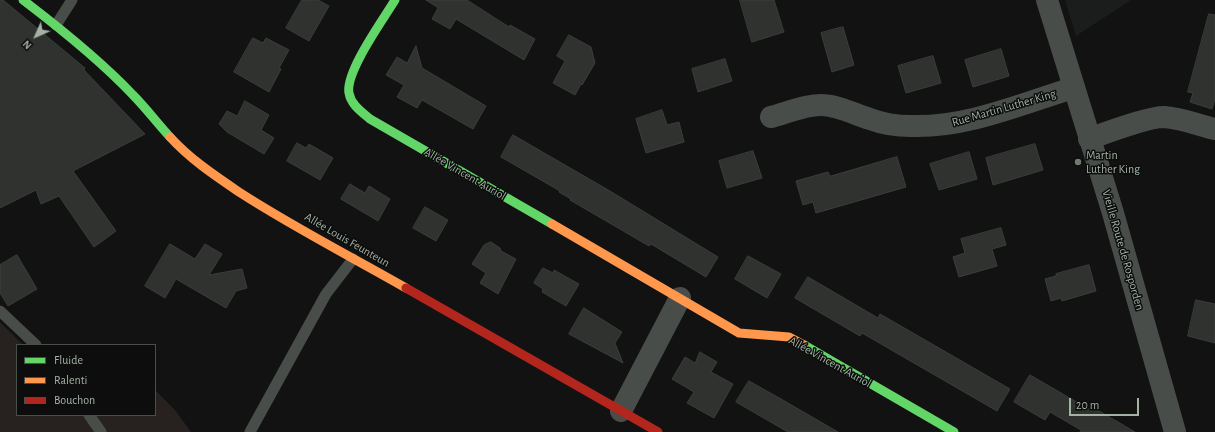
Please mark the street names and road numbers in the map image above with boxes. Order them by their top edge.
street label: Rue Martin Luther King [950,86,1058,130]
street label: Allée Vincent Auriol [421,145,509,203]
street label: Vieille Route de Rosporden [1099,188,1147,312]
street label: Allée Louis Feunteun [302,210,392,270]
street label: Allée Vincent Auriol [786,333,874,391]

